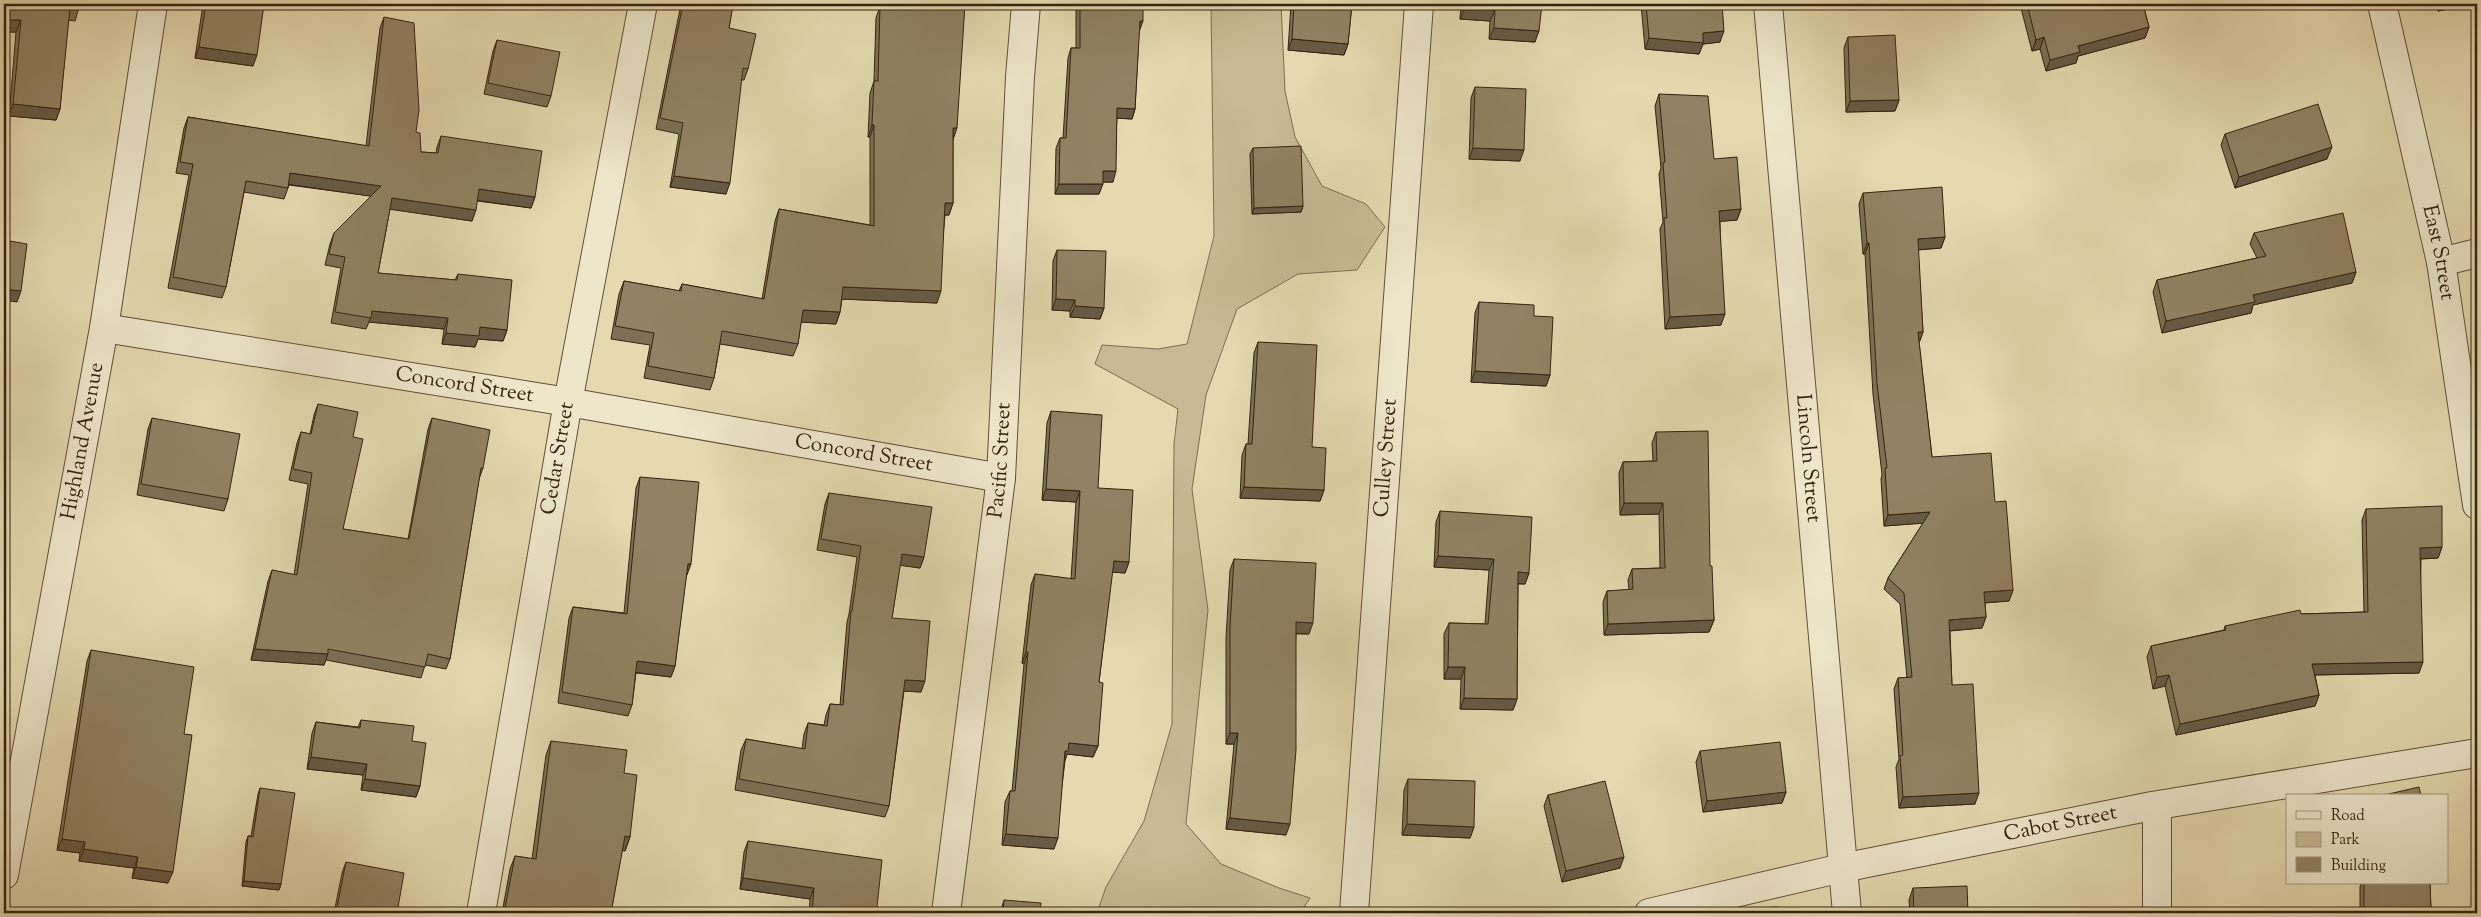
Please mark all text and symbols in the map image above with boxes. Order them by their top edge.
street label: East Street [2413,202,2461,302]
street label: Highland Avenue [54,360,112,522]
street label: Concord Street [393,360,536,411]
street label: Lincoln Street [1787,393,1828,524]
street label: Culley Street [1367,398,1406,519]
street label: Cedar Street [534,400,583,517]
street label: Pacific Street [981,402,1020,520]
street label: Concord Street [792,427,935,481]
legend [2286,794,2448,884]
street label: Cabot Street [2001,798,2120,850]
text: Road [2331,806,2365,827]
text: Park [2331,830,2360,851]
text: Building [2331,856,2386,877]

